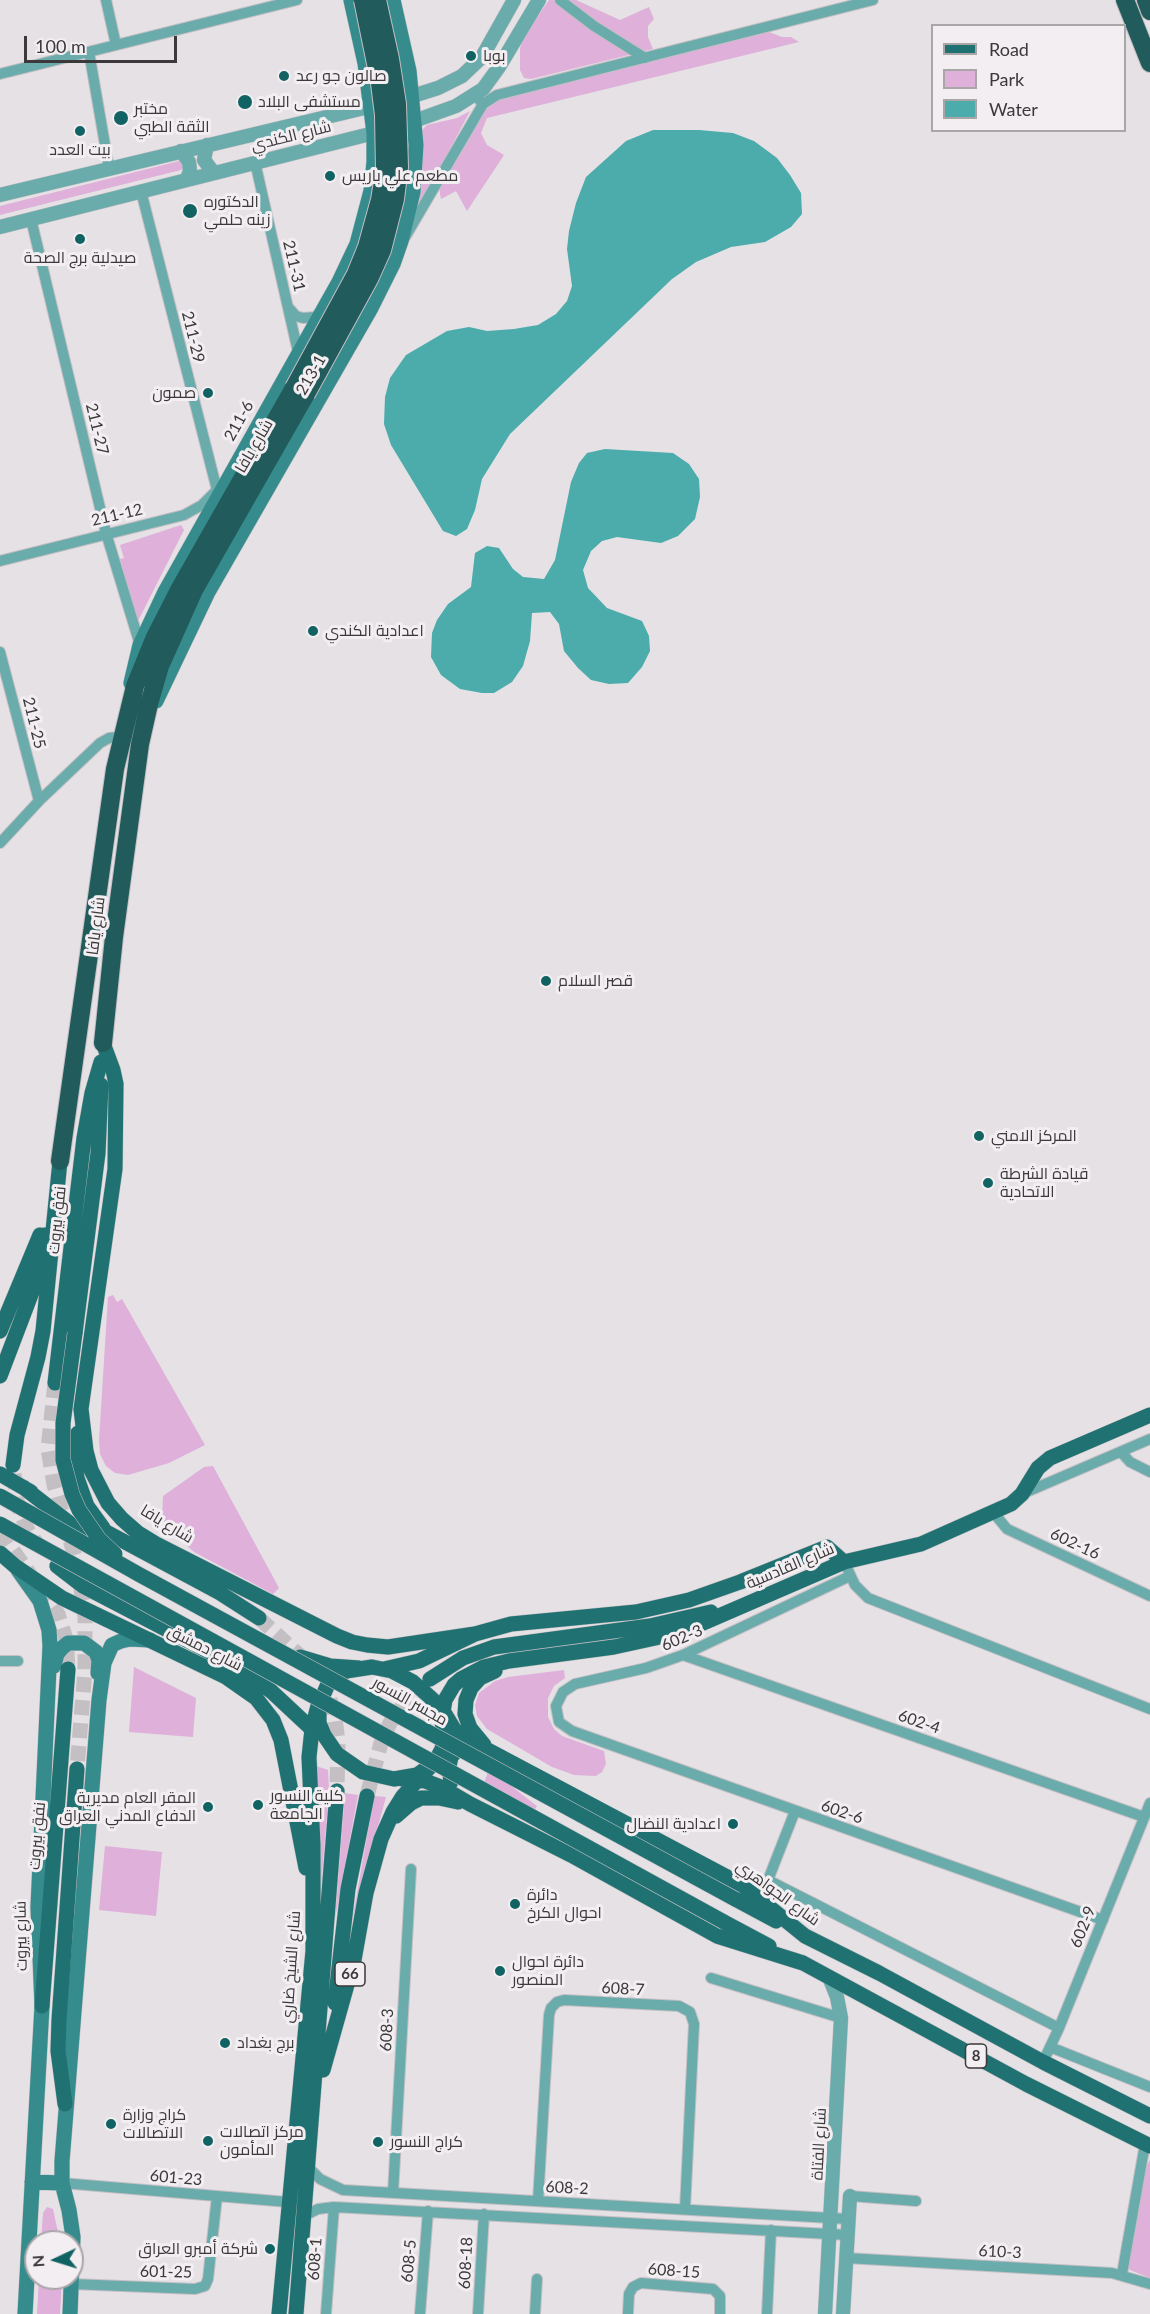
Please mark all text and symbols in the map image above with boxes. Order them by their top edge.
scale bar [27,24,180,62]
legend [931,24,1126,132]
text: 100 m [35,35,86,57]
text: Road [989,38,1029,60]
place label: بوبا [483,46,506,66]
marker: بوبا [464,49,478,63]
place label: صالون جو رعد [296,66,387,86]
text: Park [989,68,1024,90]
marker: صالون جو رعد [277,69,291,83]
place label: مستشفى البلاد [258,92,361,112]
marker: مستشفى البلاد [236,93,254,111]
text: Water [989,98,1038,120]
place label: مختبر الثقة الطبي [134,99,209,137]
marker: مختبر الثقة الطبي [112,109,130,127]
street label: شارع الكندي [249,117,333,155]
marker: بيت العدد [73,124,87,138]
place label: بيت العدد [49,140,111,160]
place label: مطعم علي باريس [342,166,458,186]
marker: مطعم علي باريس [323,169,337,183]
place label: الدكتوره زينه حلمي [204,192,271,230]
marker: الدكتوره زينه حلمي [181,202,199,220]
marker: صيدلية برج الصحة [73,232,87,246]
street label: 211-31 [279,238,309,294]
place label: صيدلية برج الصحة [24,248,136,268]
street label: 211-29 [177,309,209,365]
street label: 213-1 [292,352,330,398]
place label: صمون [152,383,196,403]
marker: صمون [201,386,215,400]
street label: 211-6 [220,398,258,444]
street label: 211-27 [81,401,113,457]
street label: شارع يافا [231,416,277,476]
street label: 211-12 [89,500,145,530]
place label: اعدادية الكندي [325,621,424,641]
marker: اعدادية الكندي [306,624,320,638]
street label: 211-25 [18,695,50,751]
street label: شارع يافا [83,896,109,956]
place label: قصر السلام [558,971,633,991]
marker: قصر السلام [539,974,553,988]
place label: المركز الامني [991,1126,1077,1146]
marker: المركز الامني [972,1129,986,1143]
place label: قيادة الشرطة الاتحادية [1000,1164,1088,1202]
marker: قيادة الشرطة الاتحادية [981,1176,995,1190]
street label: نفق بيروت [44,1185,70,1255]
street label: شارع يافا [137,1501,197,1547]
street label: 602-16 [1047,1524,1103,1564]
street label: شارع القادسية [743,1539,837,1593]
street label: شارع دمشق [164,1621,246,1675]
street label: 602-3 [658,1621,706,1655]
street label: مجسر النسور [369,1673,451,1729]
street label: 602-4 [896,1706,942,1738]
place label: كلية النسور الجامعة [270,1786,344,1824]
place label: المقر العام مديرية الدفاع المدني العراق [59,1788,196,1826]
street label: 602-6 [819,1796,865,1828]
marker: كلية النسور الجامعة [251,1798,265,1812]
marker: المقر العام مديرية الدفاع المدني العراق [201,1800,215,1814]
street label: نفق بيروت [24,1801,50,1871]
place label: اعدادية النضال [627,1814,721,1834]
marker: اعدادية النضال [726,1817,740,1831]
street label: شارع الجواهري [732,1856,824,1930]
place label: دائرة احوال الكرخ [527,1885,602,1923]
marker: دائرة احوال الكرخ [508,1897,522,1911]
street label: شارع بيروت [11,1901,31,1971]
street label: 602-9 [1066,1903,1100,1951]
street label: شارع الشيخ ضاري [277,1910,305,2024]
place label: دائرة احوال المنصور [512,1952,584,1990]
road number: 66 [335,1962,365,1986]
marker: دائرة احوال المنصور [493,1964,507,1978]
street label: 608-7 [601,1978,645,2000]
street label: 608-3 [376,2008,398,2052]
place label: برج بغداد [237,2033,294,2053]
marker: برج بغداد [218,2036,232,2050]
road number: 8 [966,2044,986,2068]
place label: كراج وزارة الاتصالات [123,2105,186,2143]
street label: شارع الفتاة [808,2107,830,2181]
marker: كراج وزارة الاتصالات [104,2117,118,2131]
place label: مركز اتصالات المأمون [220,2122,304,2160]
place label: كراج النسور [390,2132,463,2152]
marker: مركز اتصالات المأمون [201,2134,215,2148]
marker: كراج النسور [371,2135,385,2149]
street label: 601-23 [149,2166,203,2190]
street label: 608-2 [545,2177,589,2199]
north arrow [24,2230,84,2290]
street label: 608-18 [455,2236,477,2290]
street label: 608-1 [304,2237,326,2281]
place label: شركة أمبرو العراق [138,2239,258,2259]
street label: 608-5 [398,2239,420,2283]
street label: 610-3 [978,2241,1022,2263]
marker: شركة أمبرو العراق [263,2242,277,2256]
text: N [28,2254,47,2268]
street label: 608-15 [647,2260,701,2282]
street label: 601-25 [140,2262,192,2282]

